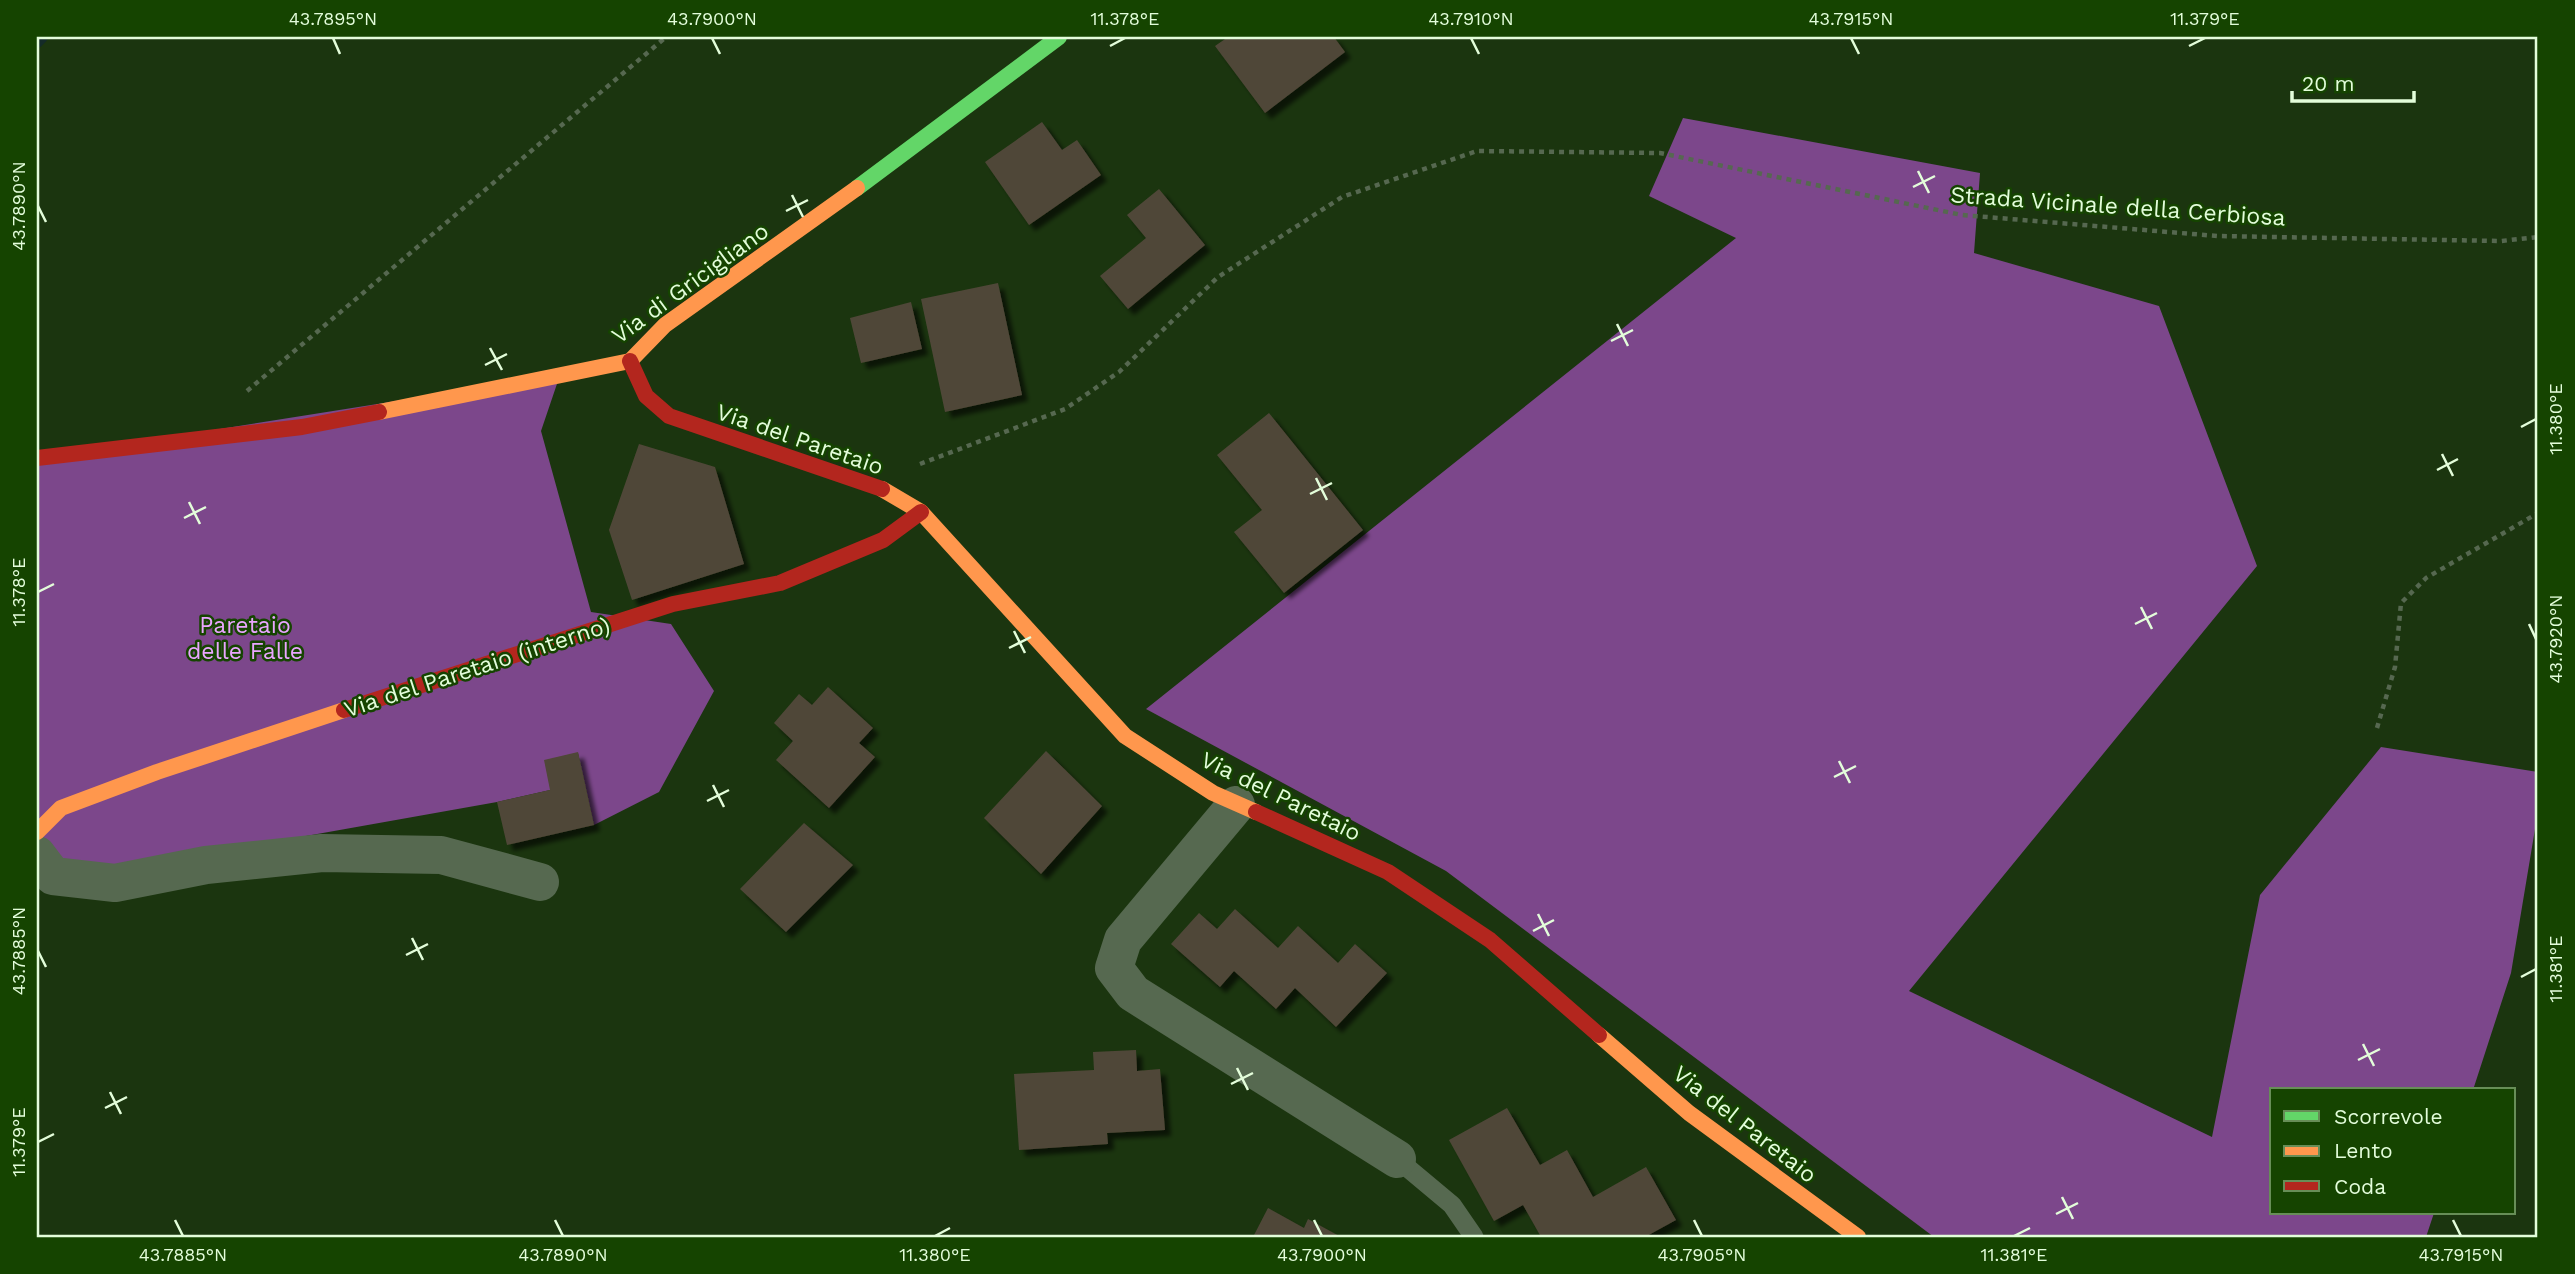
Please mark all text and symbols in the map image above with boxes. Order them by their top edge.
text: 43.7895°N [289,8,377,29]
text: 43.7900°N [667,8,757,29]
text: 11.378°E [1090,8,1160,29]
text: 43.7910°N [1428,8,1514,29]
text: 43.7915°N [1809,8,1893,29]
text: 11.379°E [2170,8,2240,29]
scale bar [2292,60,2414,104]
text: 20 m [2302,71,2354,96]
text: 43.7890°N [8,161,29,251]
street label: Strada Vicinale della Cerbiosa [1949,181,2286,232]
street label: Via di Gricigliano [607,217,774,349]
text: 11.380°E [2545,383,2566,455]
street label: Via del Paretaio [713,398,887,481]
text: 11.378°E [8,557,29,627]
text: 43.7920°N [2545,594,2566,684]
park label: Paretaio delle Falle [187,612,303,665]
street label: Via del Paretaio (interno) [341,612,614,723]
street label: Via del Paretaio [1196,746,1365,847]
text: 43.7885°N [8,907,29,995]
text: 11.381°E [2545,935,2566,1003]
street label: Via del Paretaio [1668,1060,1822,1189]
legend [2270,1088,2516,1214]
text: Scorrevole [2334,1104,2443,1129]
text: 11.379°E [8,1107,29,1177]
text: Lento [2334,1138,2393,1163]
text: Coda [2334,1174,2386,1199]
text: 43.7885°N [139,1244,227,1265]
text: 43.7890°N [518,1244,608,1265]
text: 11.380°E [899,1244,971,1265]
text: 43.7900°N [1277,1244,1367,1265]
text: 43.7905°N [1657,1244,1747,1265]
text: 11.381°E [1980,1244,2048,1265]
text: 43.7915°N [2419,1244,2503,1265]

